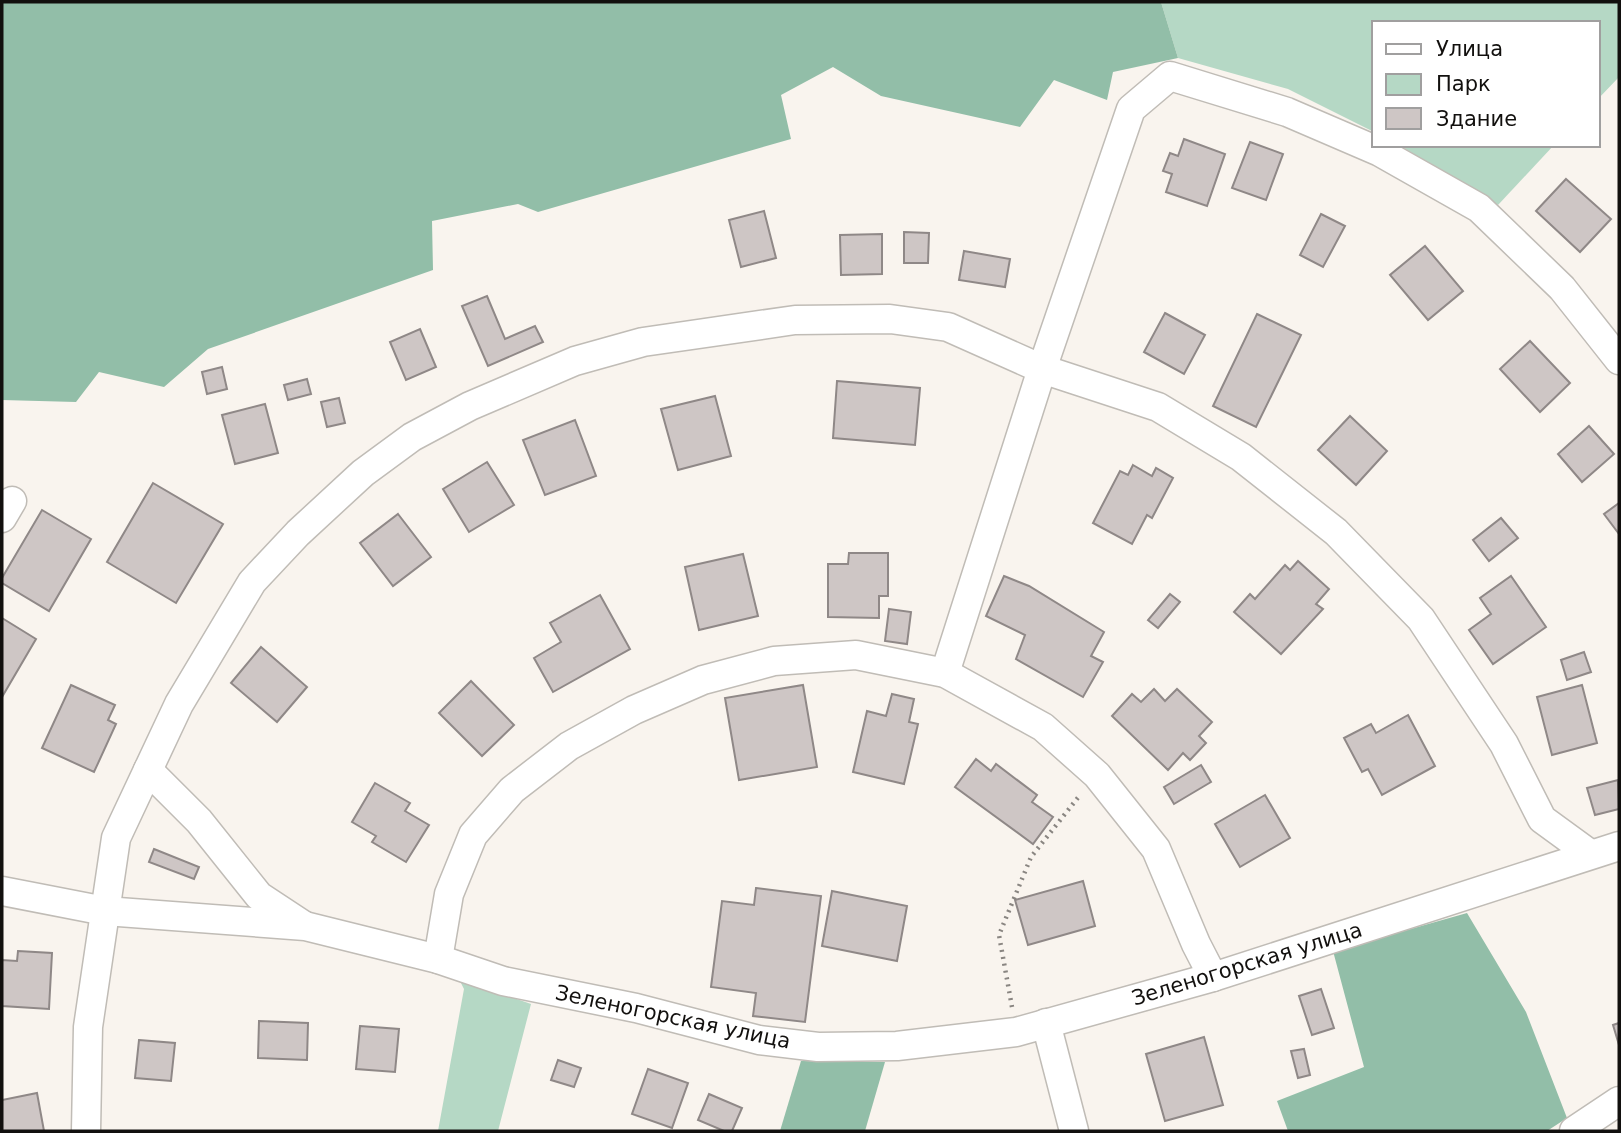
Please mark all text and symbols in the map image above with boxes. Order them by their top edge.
legend [1372,21,1600,147]
text: Улица [1436,37,1503,61]
text: Парк [1436,72,1491,96]
text: Здание [1436,107,1517,131]
street label: Зеленогорская улица [1129,917,1365,1011]
street label: Зеленогорская улица [553,980,793,1054]

